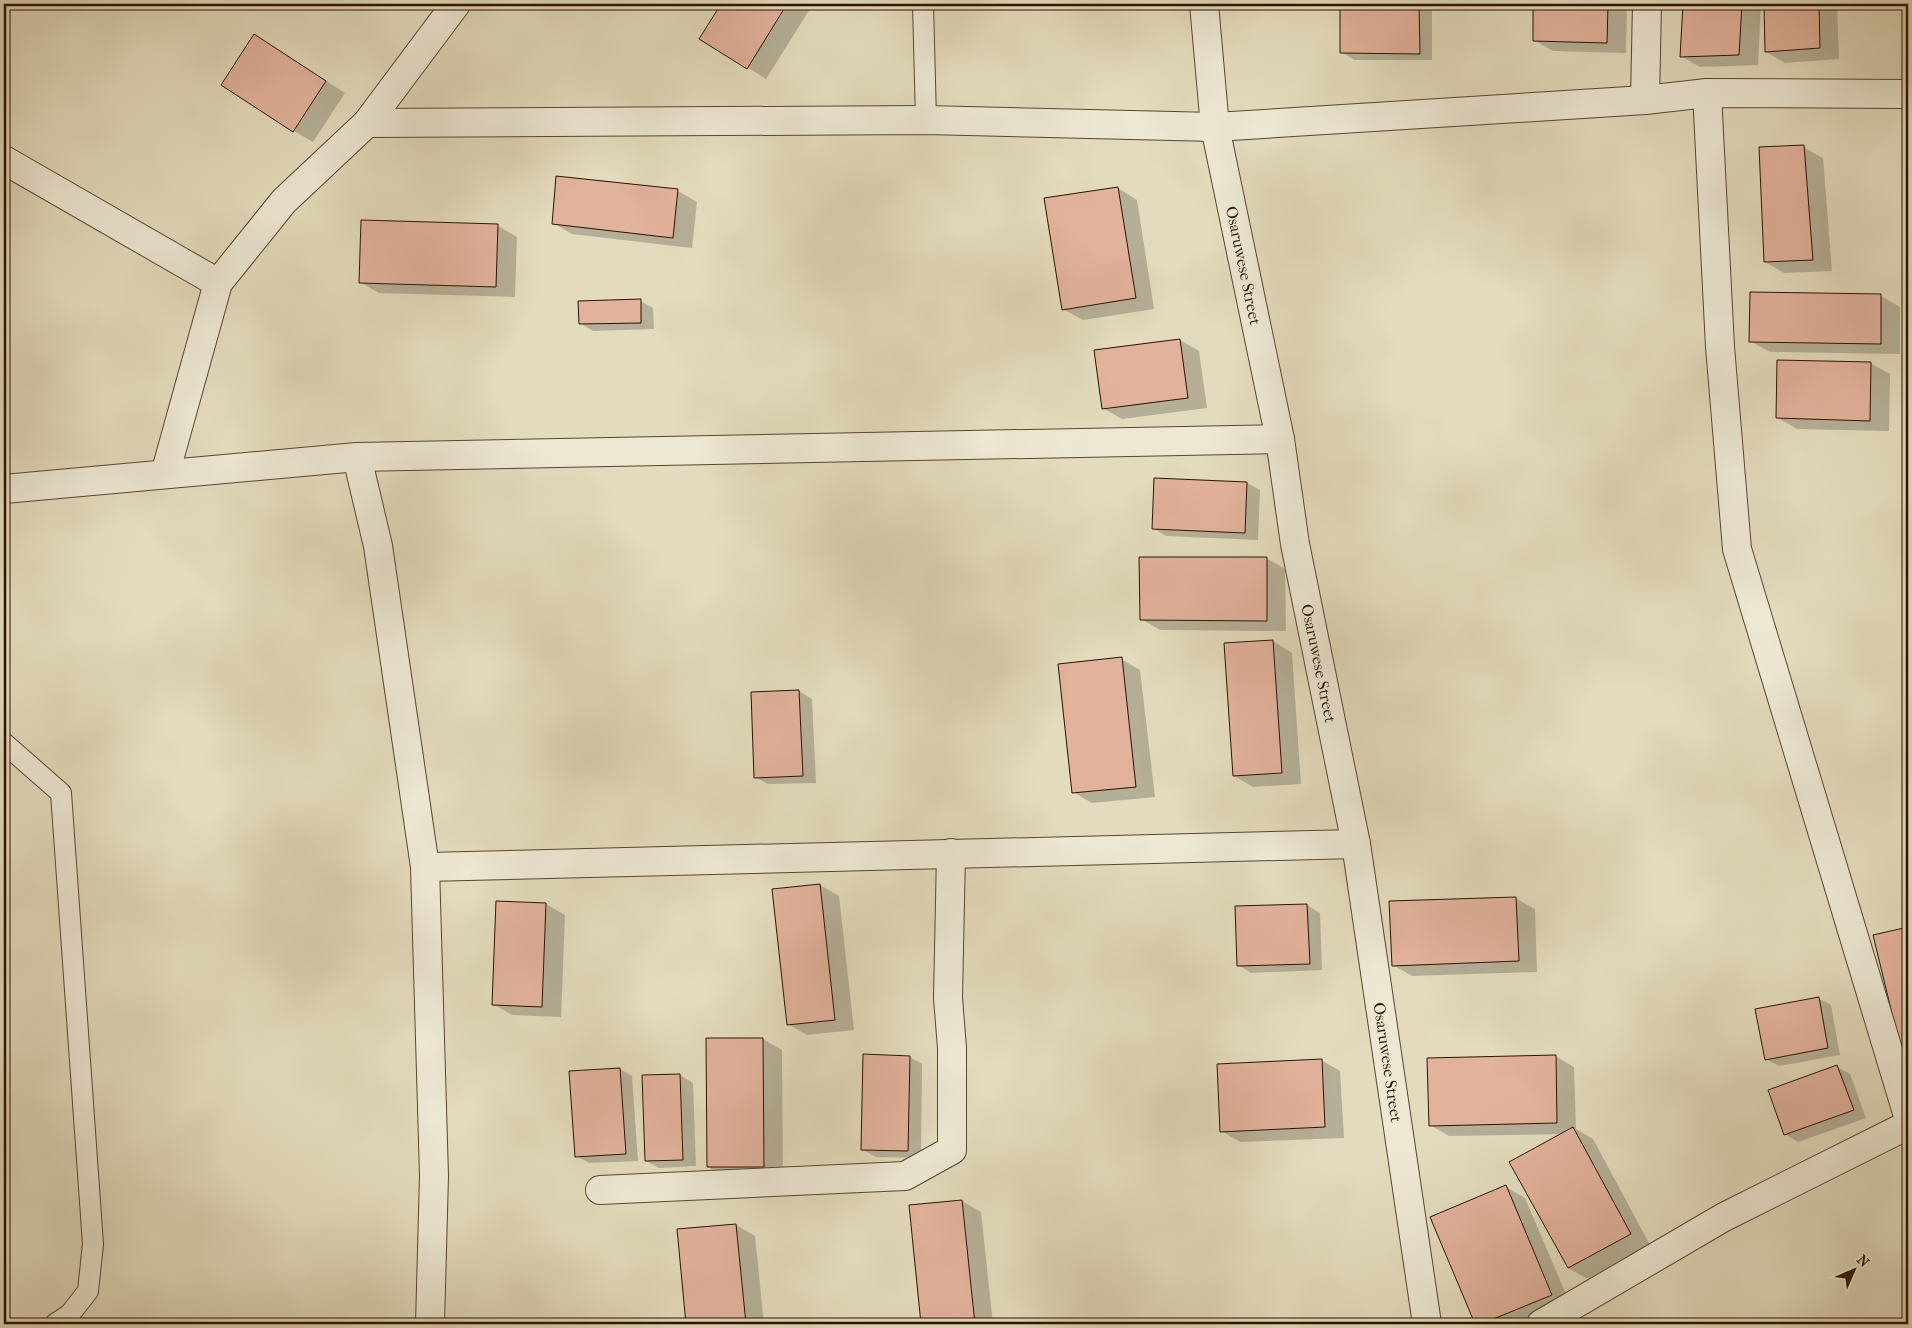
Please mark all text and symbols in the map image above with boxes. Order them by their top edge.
street label: Osaruwese Street [1222,205,1265,327]
street label: Osaruwese Street [1297,602,1340,725]
street label: Osaruwese Street [1370,1001,1406,1124]
north arrow [1830,1246,1880,1296]
text: N [1853,1251,1873,1271]

